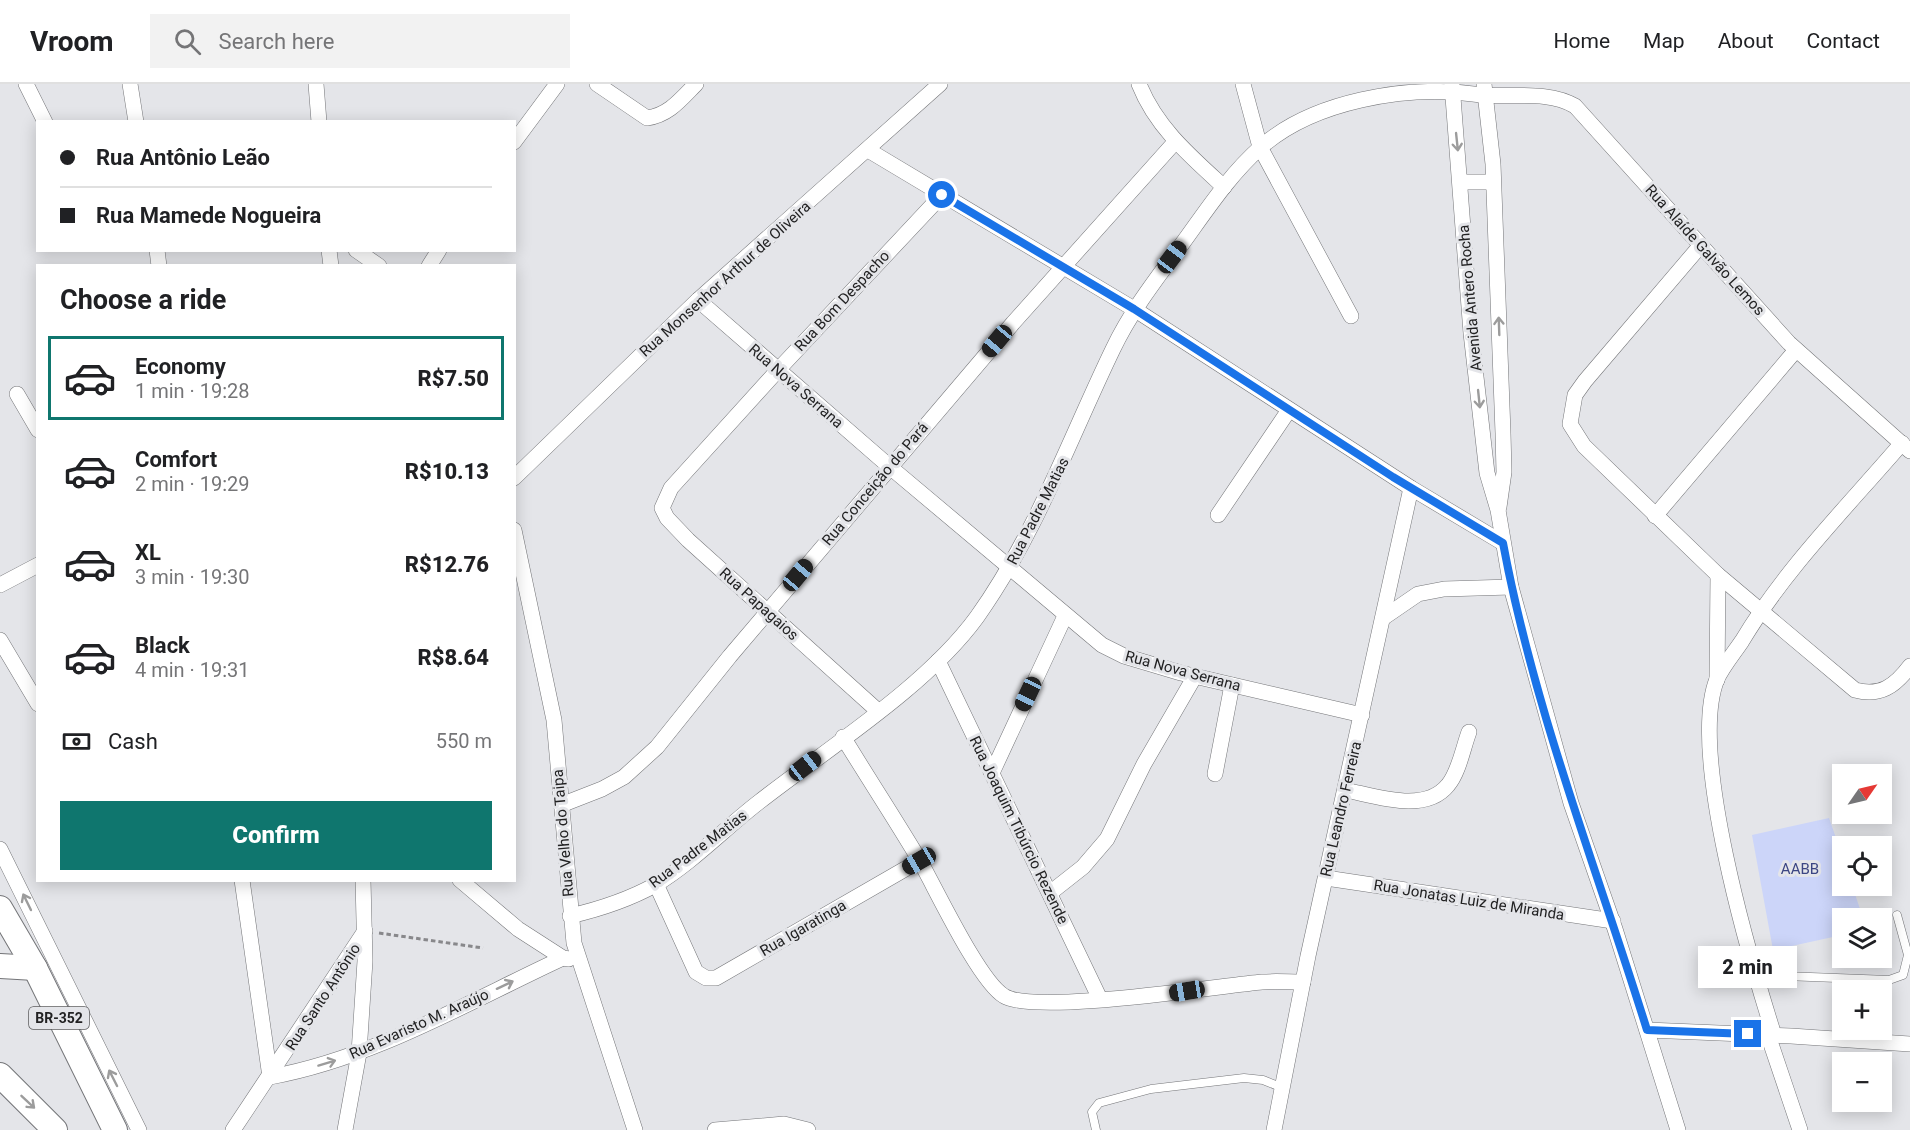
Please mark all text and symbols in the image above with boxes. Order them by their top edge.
search box [150,14,570,68]
text: Vroom [30,25,114,58]
icon: search [171,25,204,58]
text: Search here [219,29,334,54]
text: Home [1554,29,1610,53]
text: Map [1643,29,1685,53]
text: About [1718,29,1774,53]
text: Contact [1807,29,1880,53]
one-way arrow [1451,132,1462,152]
text: Rua Antônio Leão [96,145,270,170]
route start [928,181,955,208]
street label: Rua Alaíde Galvão Lemos [1641,181,1769,319]
street label: Rua Monsenhor Arthur de Oliveira [636,197,814,361]
text: Rua Mamede Nogueira [96,203,321,228]
street label: Avenida Antero Rocha [1455,224,1485,372]
car [1154,237,1190,277]
street label: Rua Bom Despacho [791,247,893,355]
text: Choose a ride [60,284,226,316]
one-way arrow [1494,317,1505,337]
car [979,321,1015,361]
street label: Rua Nova Serrana [745,340,847,432]
icon: car [63,351,117,405]
text: Economy [135,354,226,379]
text: R$7.50 [418,366,489,391]
text: 1 min · 19:28 [135,379,250,403]
one-way arrow [1473,389,1484,409]
street label: Rua Conceição do Pará [818,419,932,549]
icon: car [63,444,117,498]
text: Comfort [135,447,217,472]
street label: Rua Padre Matias [1003,454,1073,568]
text: R$10.13 [405,459,489,484]
text: 2 min · 19:29 [135,472,250,496]
icon: car [63,537,117,591]
text: XL [135,540,161,565]
text: R$12.76 [405,552,489,577]
car [780,555,816,595]
street label: Rua Papagaios [716,564,802,644]
text: 3 min · 19:30 [135,565,250,589]
icon: car [63,630,117,684]
text: Black [135,633,190,658]
text: R$8.64 [418,645,489,670]
street label: Rua Nova Serrana [1123,647,1243,695]
text: 4 min · 19:31 [135,658,250,682]
car [1012,674,1044,714]
icon: cash [60,725,93,758]
text: Cash [108,729,158,754]
text: 550 m [436,729,492,753]
street label: Rua Joaquim Tibúrcio Rezende [966,733,1072,927]
street label: Rua Leandro Ferreira [1317,740,1365,878]
car [785,748,825,784]
north arrow [1832,764,1892,824]
map controls [1832,764,1892,1112]
street label: Rua Velho do Taipa [548,769,578,897]
button: Confirm [60,801,492,870]
street label: Rua Padre Matias [646,806,750,892]
button: locate [1832,836,1892,896]
car [899,844,939,878]
park label: AABB [1781,860,1819,878]
street label: Rua Jonatas Luiz de Miranda [1372,876,1566,924]
one-way arrow [20,894,32,912]
street label: Rua Igaratinga [757,896,849,960]
button: layers [1832,908,1892,968]
street label: Rua Santo Antônio [282,940,364,1054]
callout: 2 min [1698,947,1798,989]
text: 2 min [1722,955,1773,979]
one-way arrow [496,978,514,990]
car [1168,979,1206,1003]
button: + [1832,980,1892,1040]
street label: Rua Evaristo M. Araújo [347,985,491,1063]
road number: BR-352 [29,1007,89,1029]
route end [1734,1020,1761,1047]
button: − [1832,1052,1892,1112]
one-way arrow [317,1057,336,1068]
one-way arrow [106,1069,118,1087]
one-way arrow [20,1095,35,1109]

